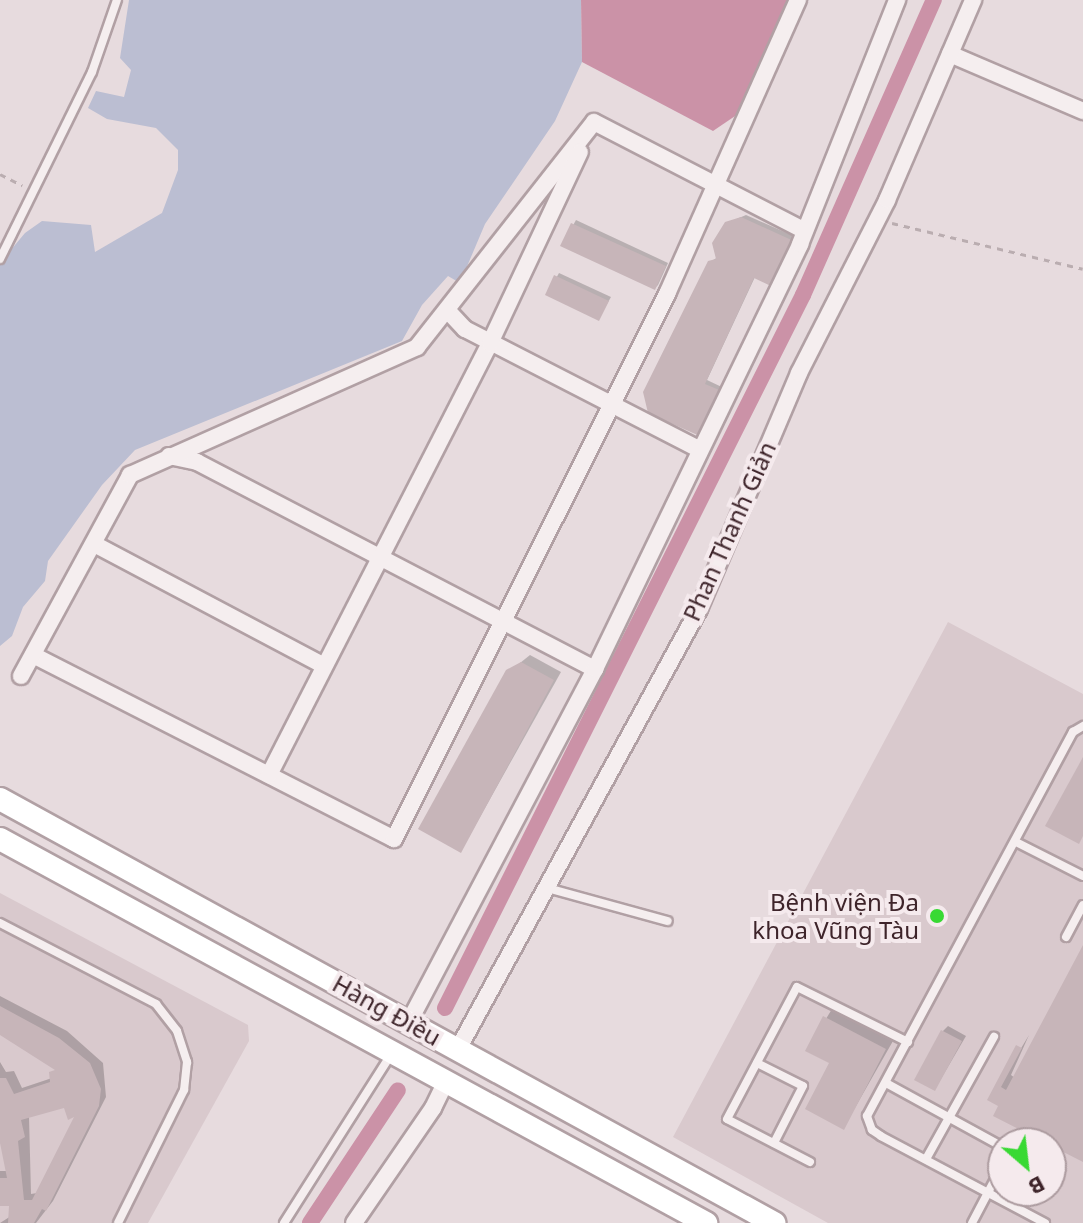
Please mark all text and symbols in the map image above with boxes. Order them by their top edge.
street label: Phan Thanh Giản [677,437,781,625]
place label: Bệnh viện Đa khoa Vũng Tàu [752,888,919,944]
marker: Bệnh viện Đa khoa Vũng Tàu [926,905,948,927]
street label: Hàng Điều [328,969,446,1051]
north arrow [987,1127,1067,1207]
text: B [1024,1170,1051,1203]

